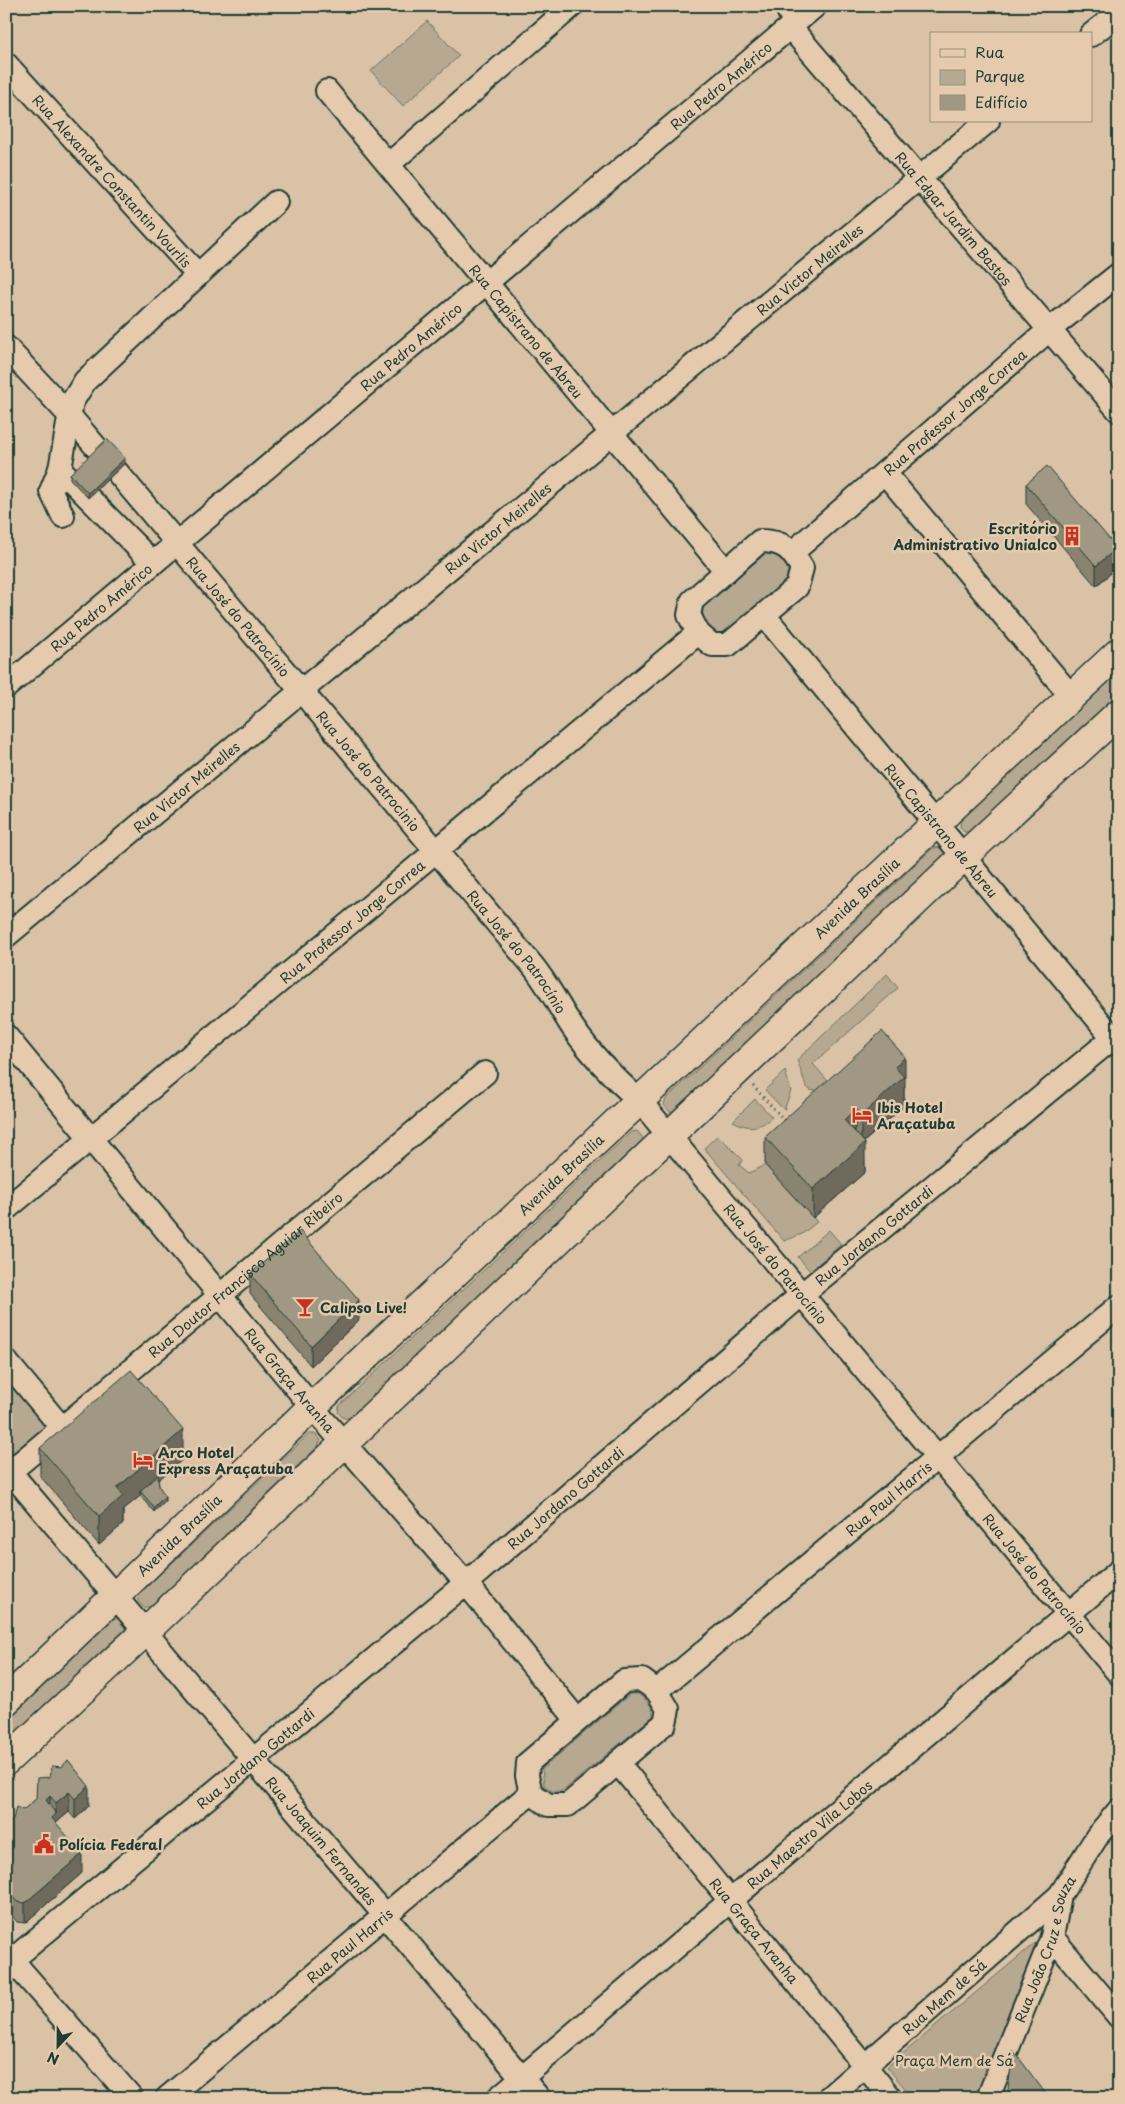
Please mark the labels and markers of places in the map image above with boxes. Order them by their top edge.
place label: Escritório Administrativo Unialco [892,518,1057,555]
building icon: Escritório Administrativo Unialco [1061,525,1083,547]
place label: Ibis Hotel Araçatuba [877,1097,956,1134]
hotel icon: Ibis Hotel Araçatuba [851,1104,873,1126]
bar icon: Calipso Live! [294,1296,316,1318]
place label: Calipso Live! [320,1297,407,1318]
place label: Arco Hotel Express Araçatuba [158,1442,294,1479]
hotel icon: Arco Hotel Express Araçatuba [132,1449,154,1471]
public building icon: Polícia Federal [33,1833,55,1855]
place label: Polícia Federal [59,1834,162,1855]

